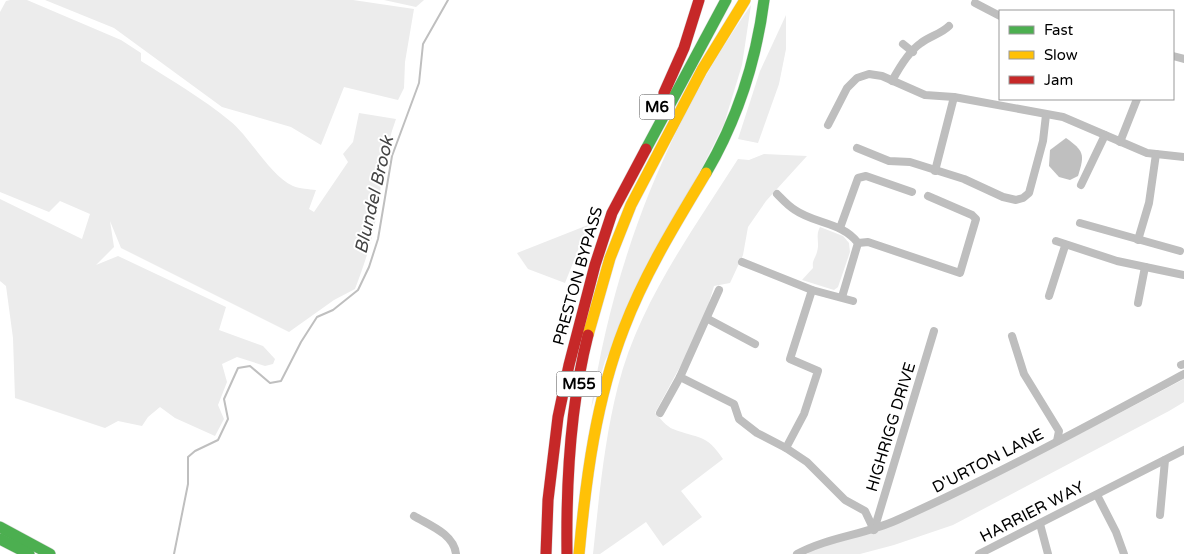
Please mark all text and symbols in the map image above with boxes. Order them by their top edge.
legend [999,10,1174,100]
text: Fast [1044,21,1074,39]
text: Slow [1044,46,1078,64]
text: Jam [1044,71,1073,89]
road number: M6 [640,94,674,120]
water label: Blundel Brook [350,133,398,256]
street label: PRESTON BYPASS [549,204,607,348]
street label: HIGHRIGG DRIVE [862,360,920,494]
road number: M55 [556,372,602,396]
street label: D'URTON LANE [929,424,1047,498]
street label: HARRIER WAY [976,477,1088,547]

